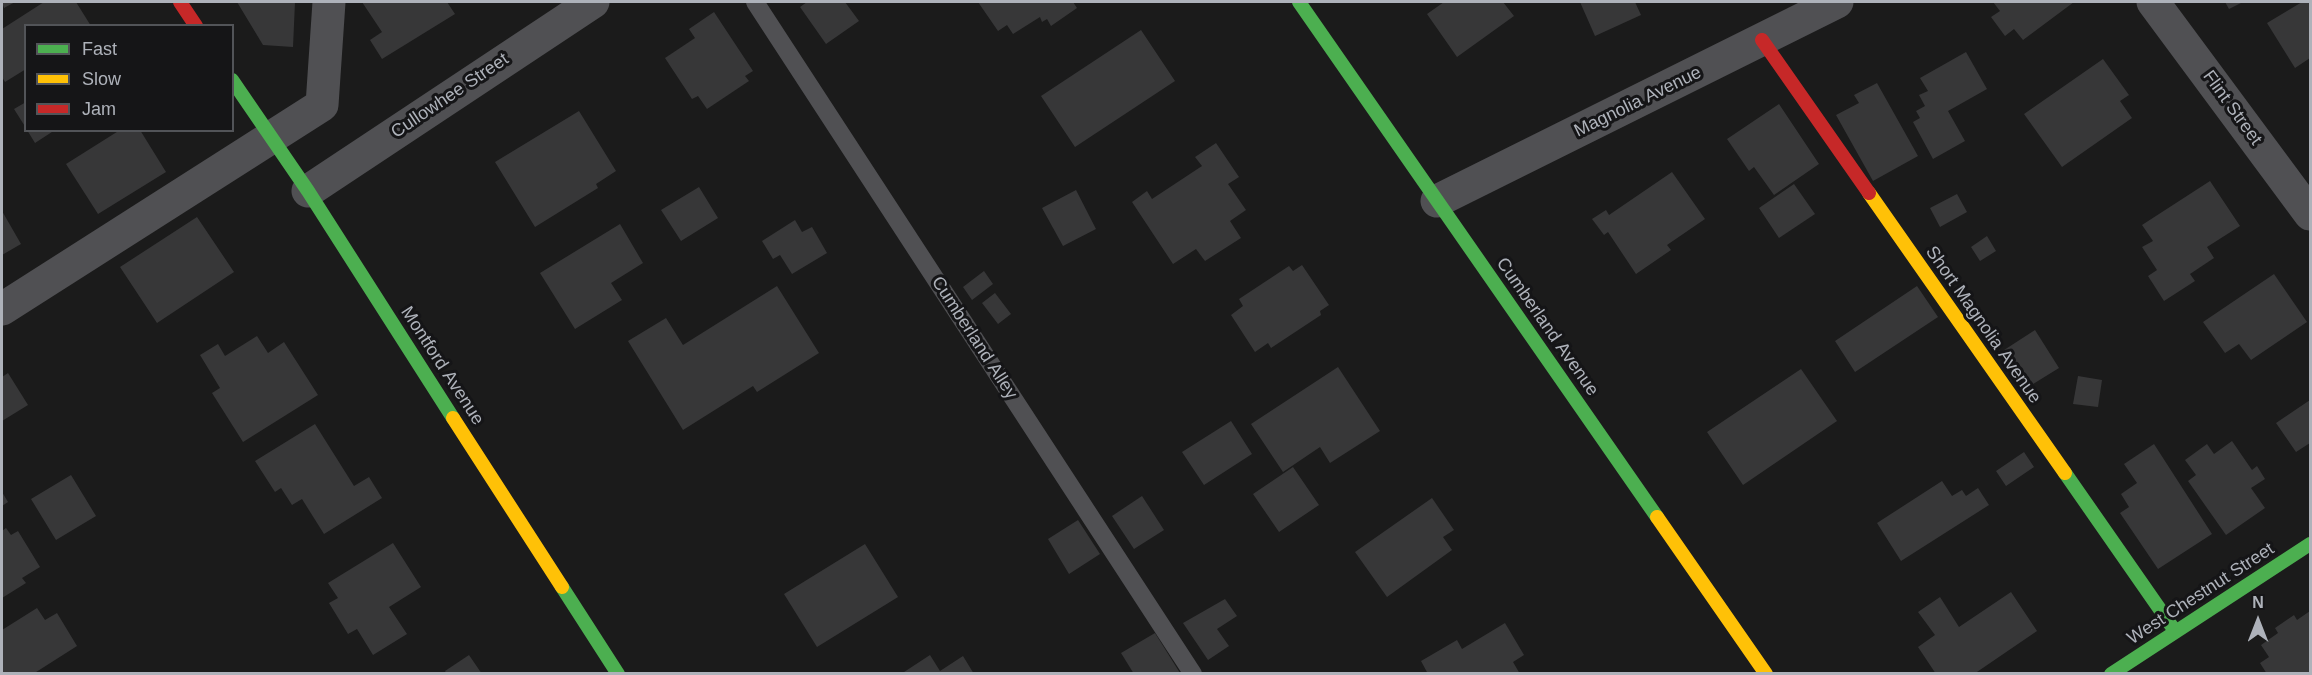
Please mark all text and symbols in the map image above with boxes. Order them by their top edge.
legend [24,24,234,132]
text: Fast [82,39,117,59]
street label: Cullowhee Street [387,49,513,143]
street label: Magnolia Avenue [1571,62,1705,142]
street label: Flint Street [2198,66,2266,150]
text: Slow [82,69,121,89]
text: Jam [82,99,116,119]
street label: Short Magnolia Avenue [1921,242,2045,408]
street label: Cumberland Avenue [1491,254,1603,400]
street label: Cumberland Alley [926,273,1022,403]
street label: Montford Avenue [396,303,488,429]
street label: West Chestnut Street [2124,538,2278,650]
north arrow [2228,591,2288,651]
text: N [2252,594,2264,611]

